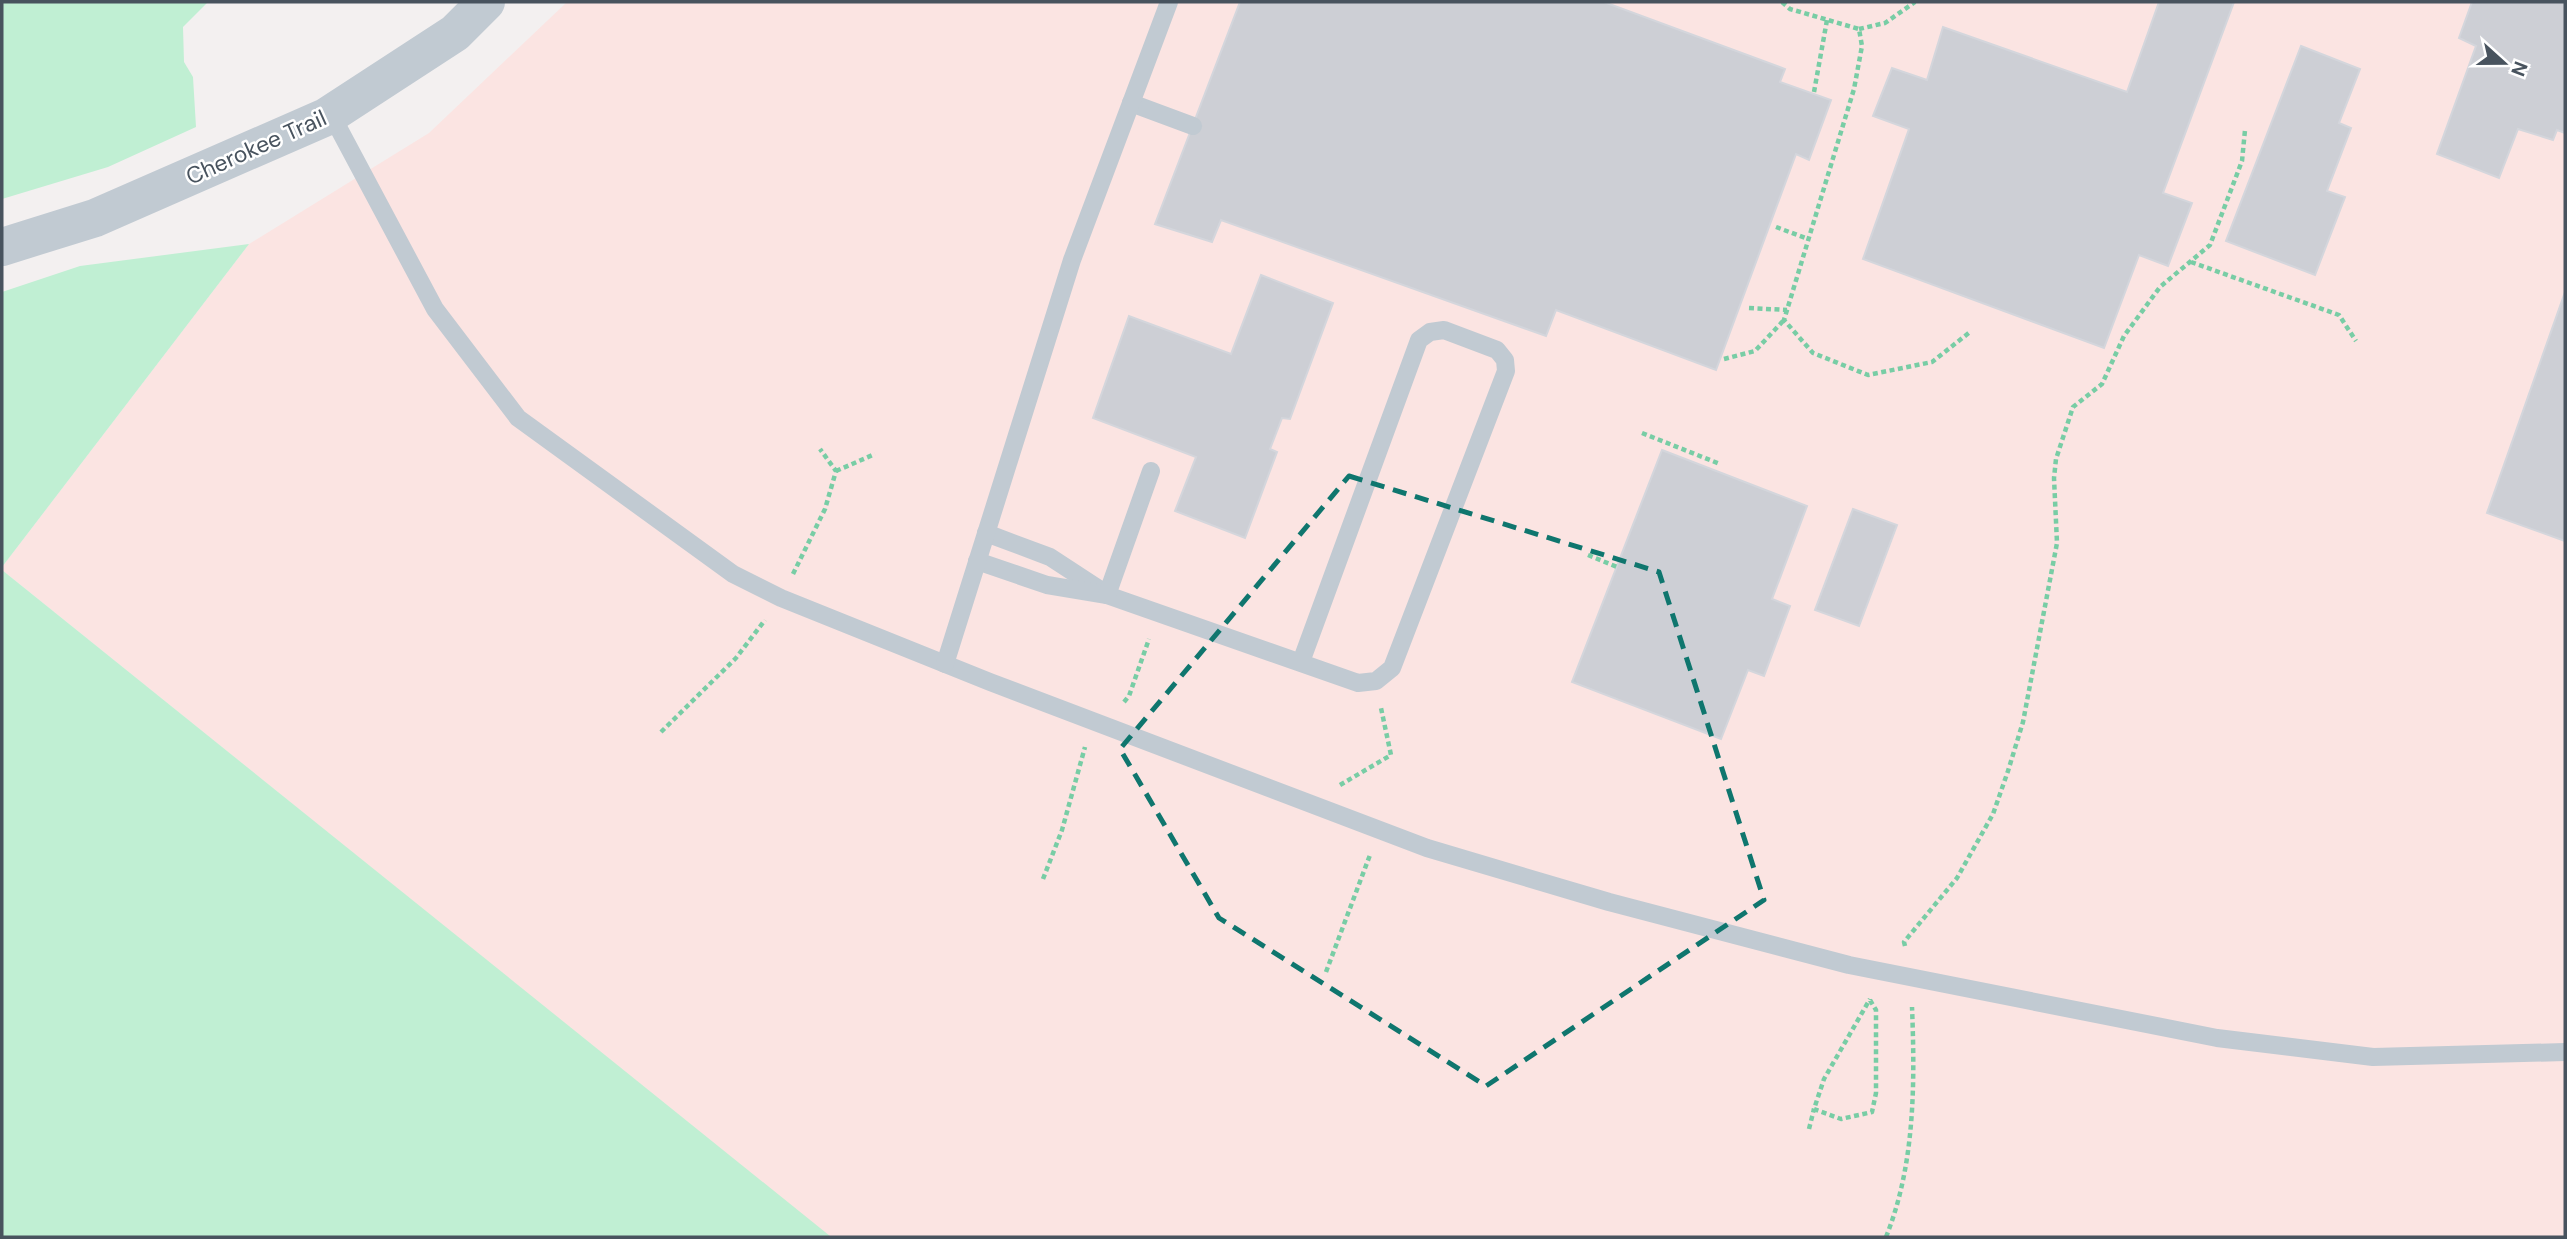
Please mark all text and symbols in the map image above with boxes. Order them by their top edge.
north arrow [2469,28,2539,98]
text: N [2505,58,2534,80]
street label: Cherokee Trail [181,103,331,191]

